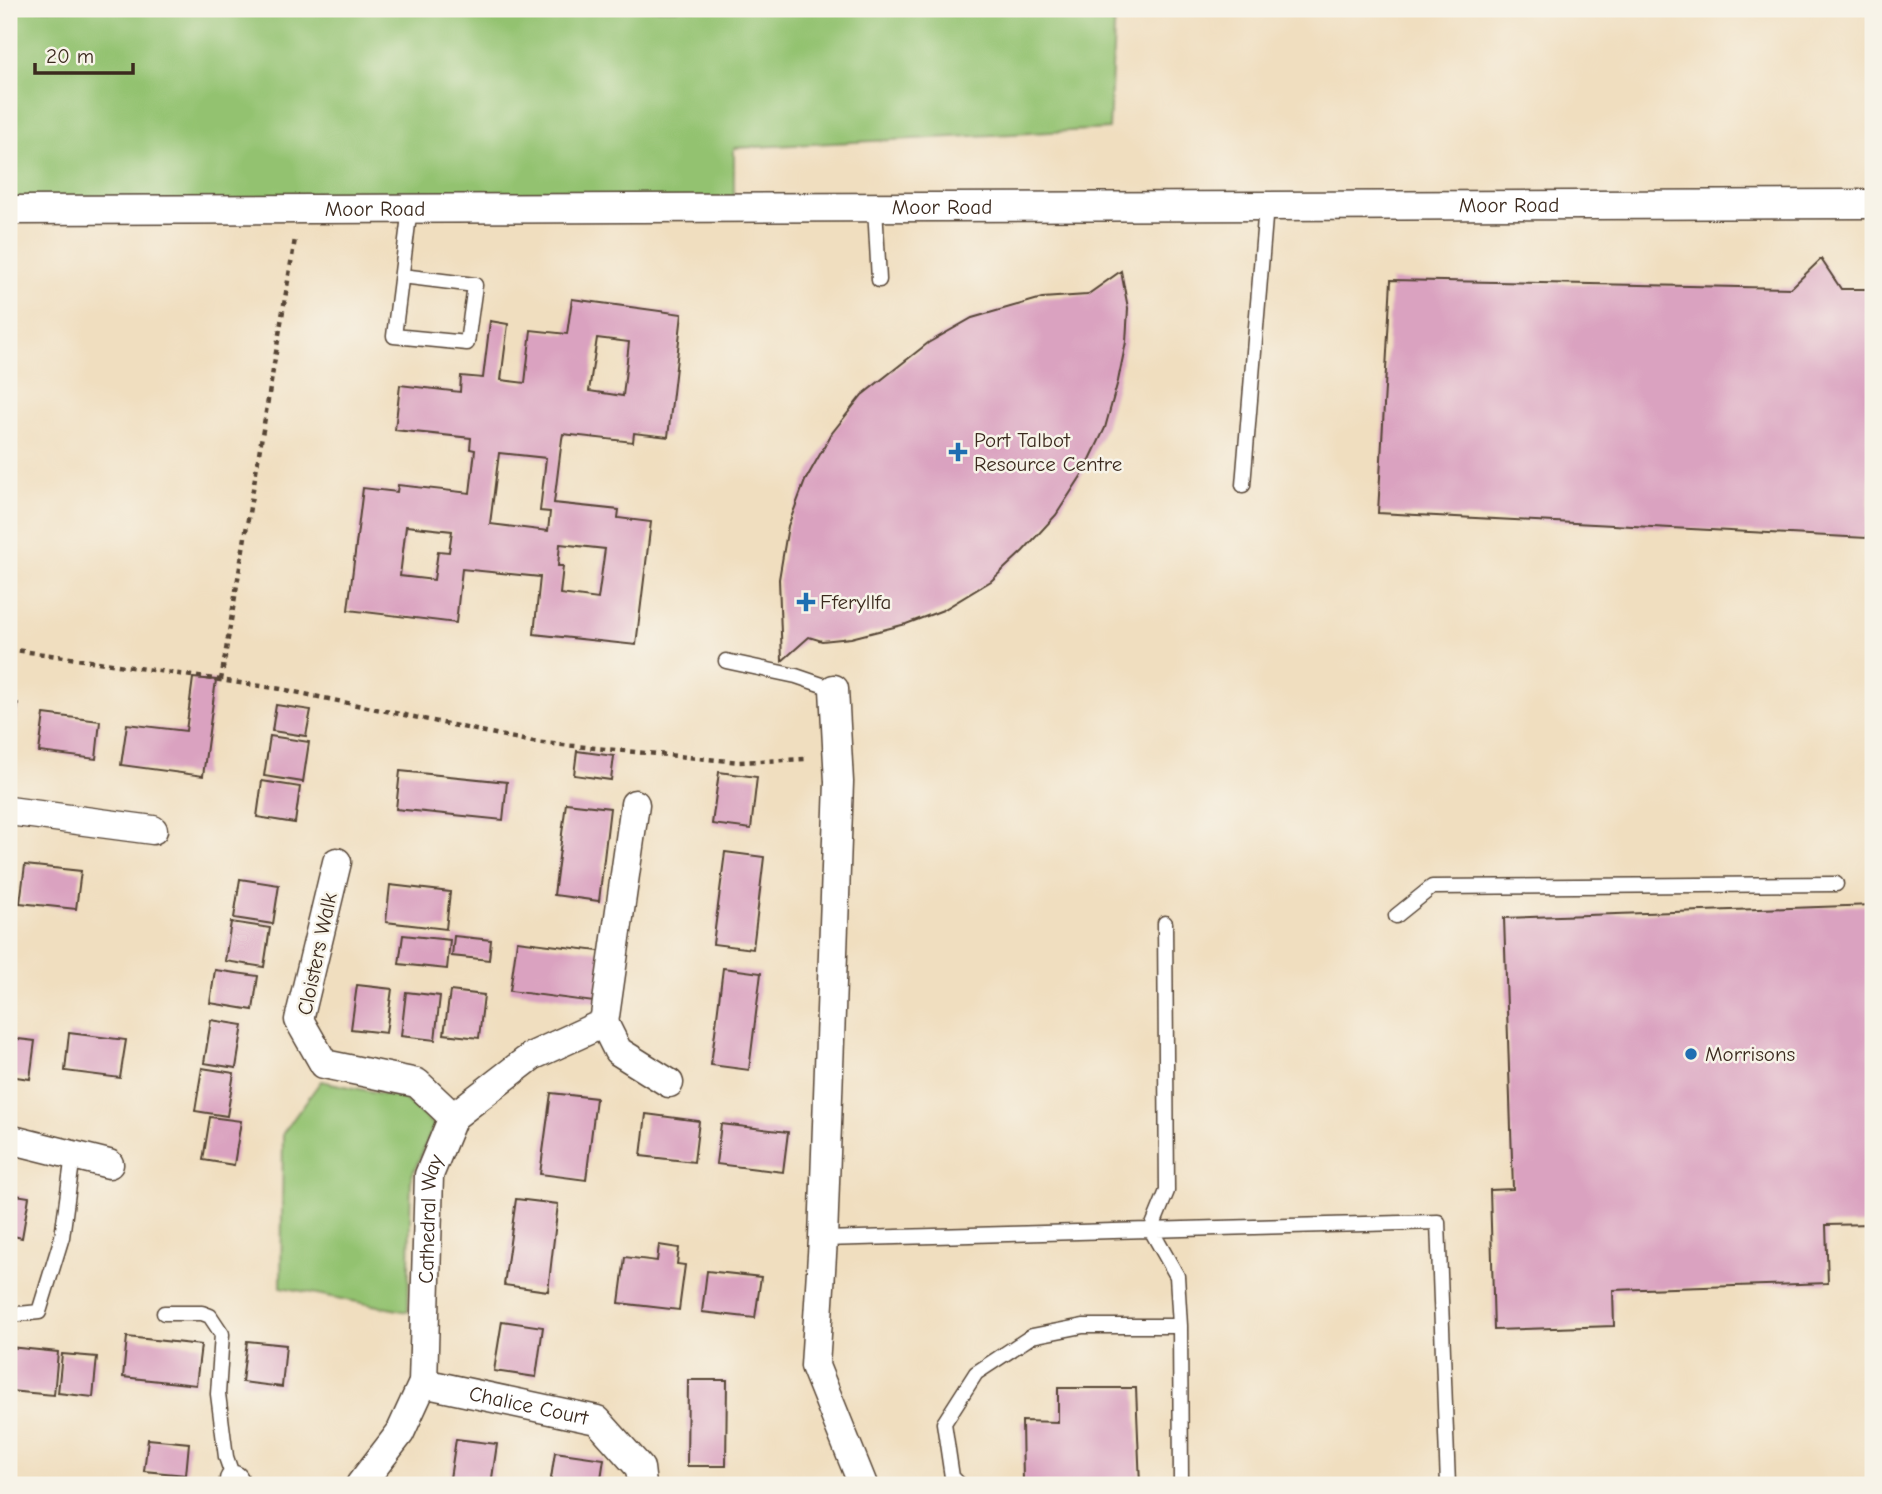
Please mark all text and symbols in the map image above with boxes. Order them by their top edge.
scale bar [35,32,133,76]
text: 20 m [46,44,94,68]
street label: Moor Road [1459,193,1559,217]
street label: Moor Road [892,195,992,219]
street label: Moor Road [325,197,425,221]
place label: Port Talbot Resource Centre [974,428,1122,476]
marker: Port Talbot Resource Centre [948,442,968,462]
place label: Fferyllfa [820,590,891,614]
marker: Fferyllfa [798,594,814,610]
street label: Cloisters Walk [292,891,342,1017]
place label: Morrisons [1705,1042,1795,1066]
marker: Morrisons [1683,1046,1699,1062]
street label: Cathedral Way [414,1150,448,1284]
street label: Chalice Court [467,1381,591,1430]

